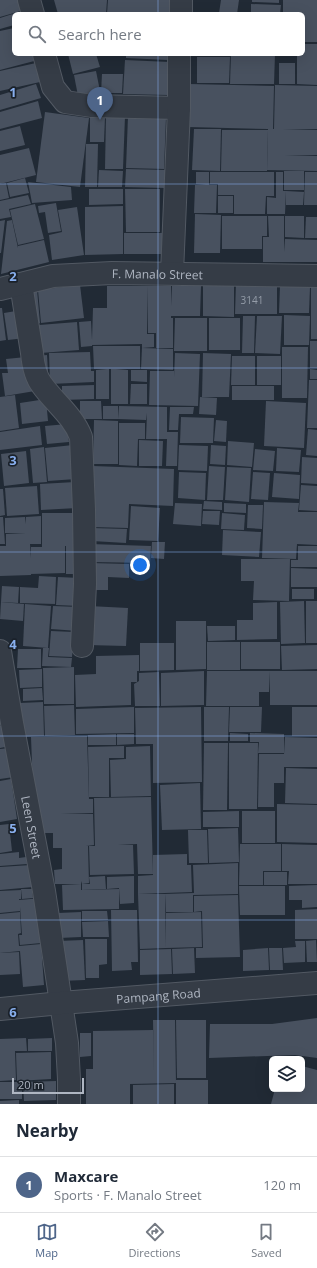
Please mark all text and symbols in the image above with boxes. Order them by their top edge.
search box [12,12,305,56]
icon: search [26,23,48,45]
text: Search here [58,24,142,44]
text: 1 [9,83,17,101]
pin: 1 [87,87,113,120]
street label: F. Manalo Street [112,264,203,283]
text: 2 [9,267,17,285]
house number: 3141 [241,293,263,307]
text: 3 [9,451,17,469]
your location [130,555,150,575]
text: 4 [9,635,17,653]
street label: Leen Street [18,794,46,860]
text: 5 [9,819,17,837]
street label: Pampang Road [116,984,201,1007]
text: 6 [9,1003,17,1021]
map controls [269,1056,305,1092]
button: layers [269,1056,305,1092]
scale bar [12,1076,84,1095]
text: 20 m [18,1077,44,1092]
text: Nearby [16,1119,78,1142]
text: Maxcare [54,1166,118,1186]
text: 1 [25,1176,33,1194]
text: 120 m [263,1176,301,1194]
text: Sports · F. Manalo Street [54,1186,202,1204]
tab: Map [35,1221,58,1260]
tab: Directions [129,1221,181,1260]
tab: Saved [251,1221,282,1260]

